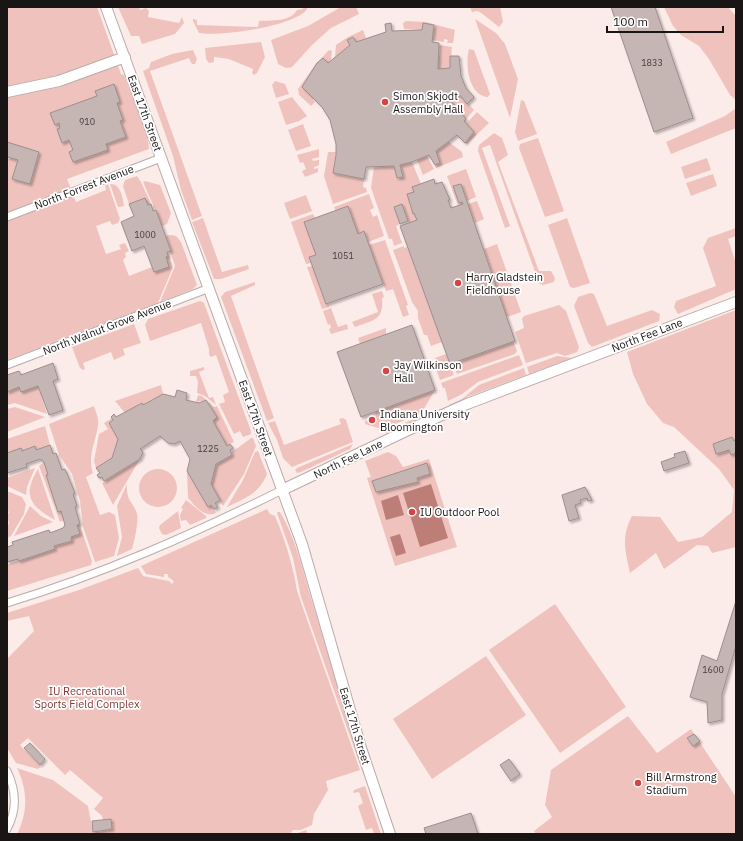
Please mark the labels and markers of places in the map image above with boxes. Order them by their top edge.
place label: Simon Skjodt Assembly Hall [393,89,463,116]
marker: Simon Skjodt Assembly Hall [380,97,390,107]
place label: Harry Gladstein Fieldhouse [466,270,543,297]
marker: Harry Gladstein Fieldhouse [453,278,463,288]
place label: Jay Wilkinson Hall [394,358,462,385]
marker: Jay Wilkinson Hall [381,366,391,376]
place label: Indiana University Bloomington [380,407,470,434]
marker: Indiana University Bloomington [367,415,377,425]
place label: IU Outdoor Pool [420,505,499,519]
marker: IU Outdoor Pool [407,507,417,517]
place label: Bill Armstrong Stadium [646,770,717,797]
marker: Bill Armstrong Stadium [633,778,643,788]

